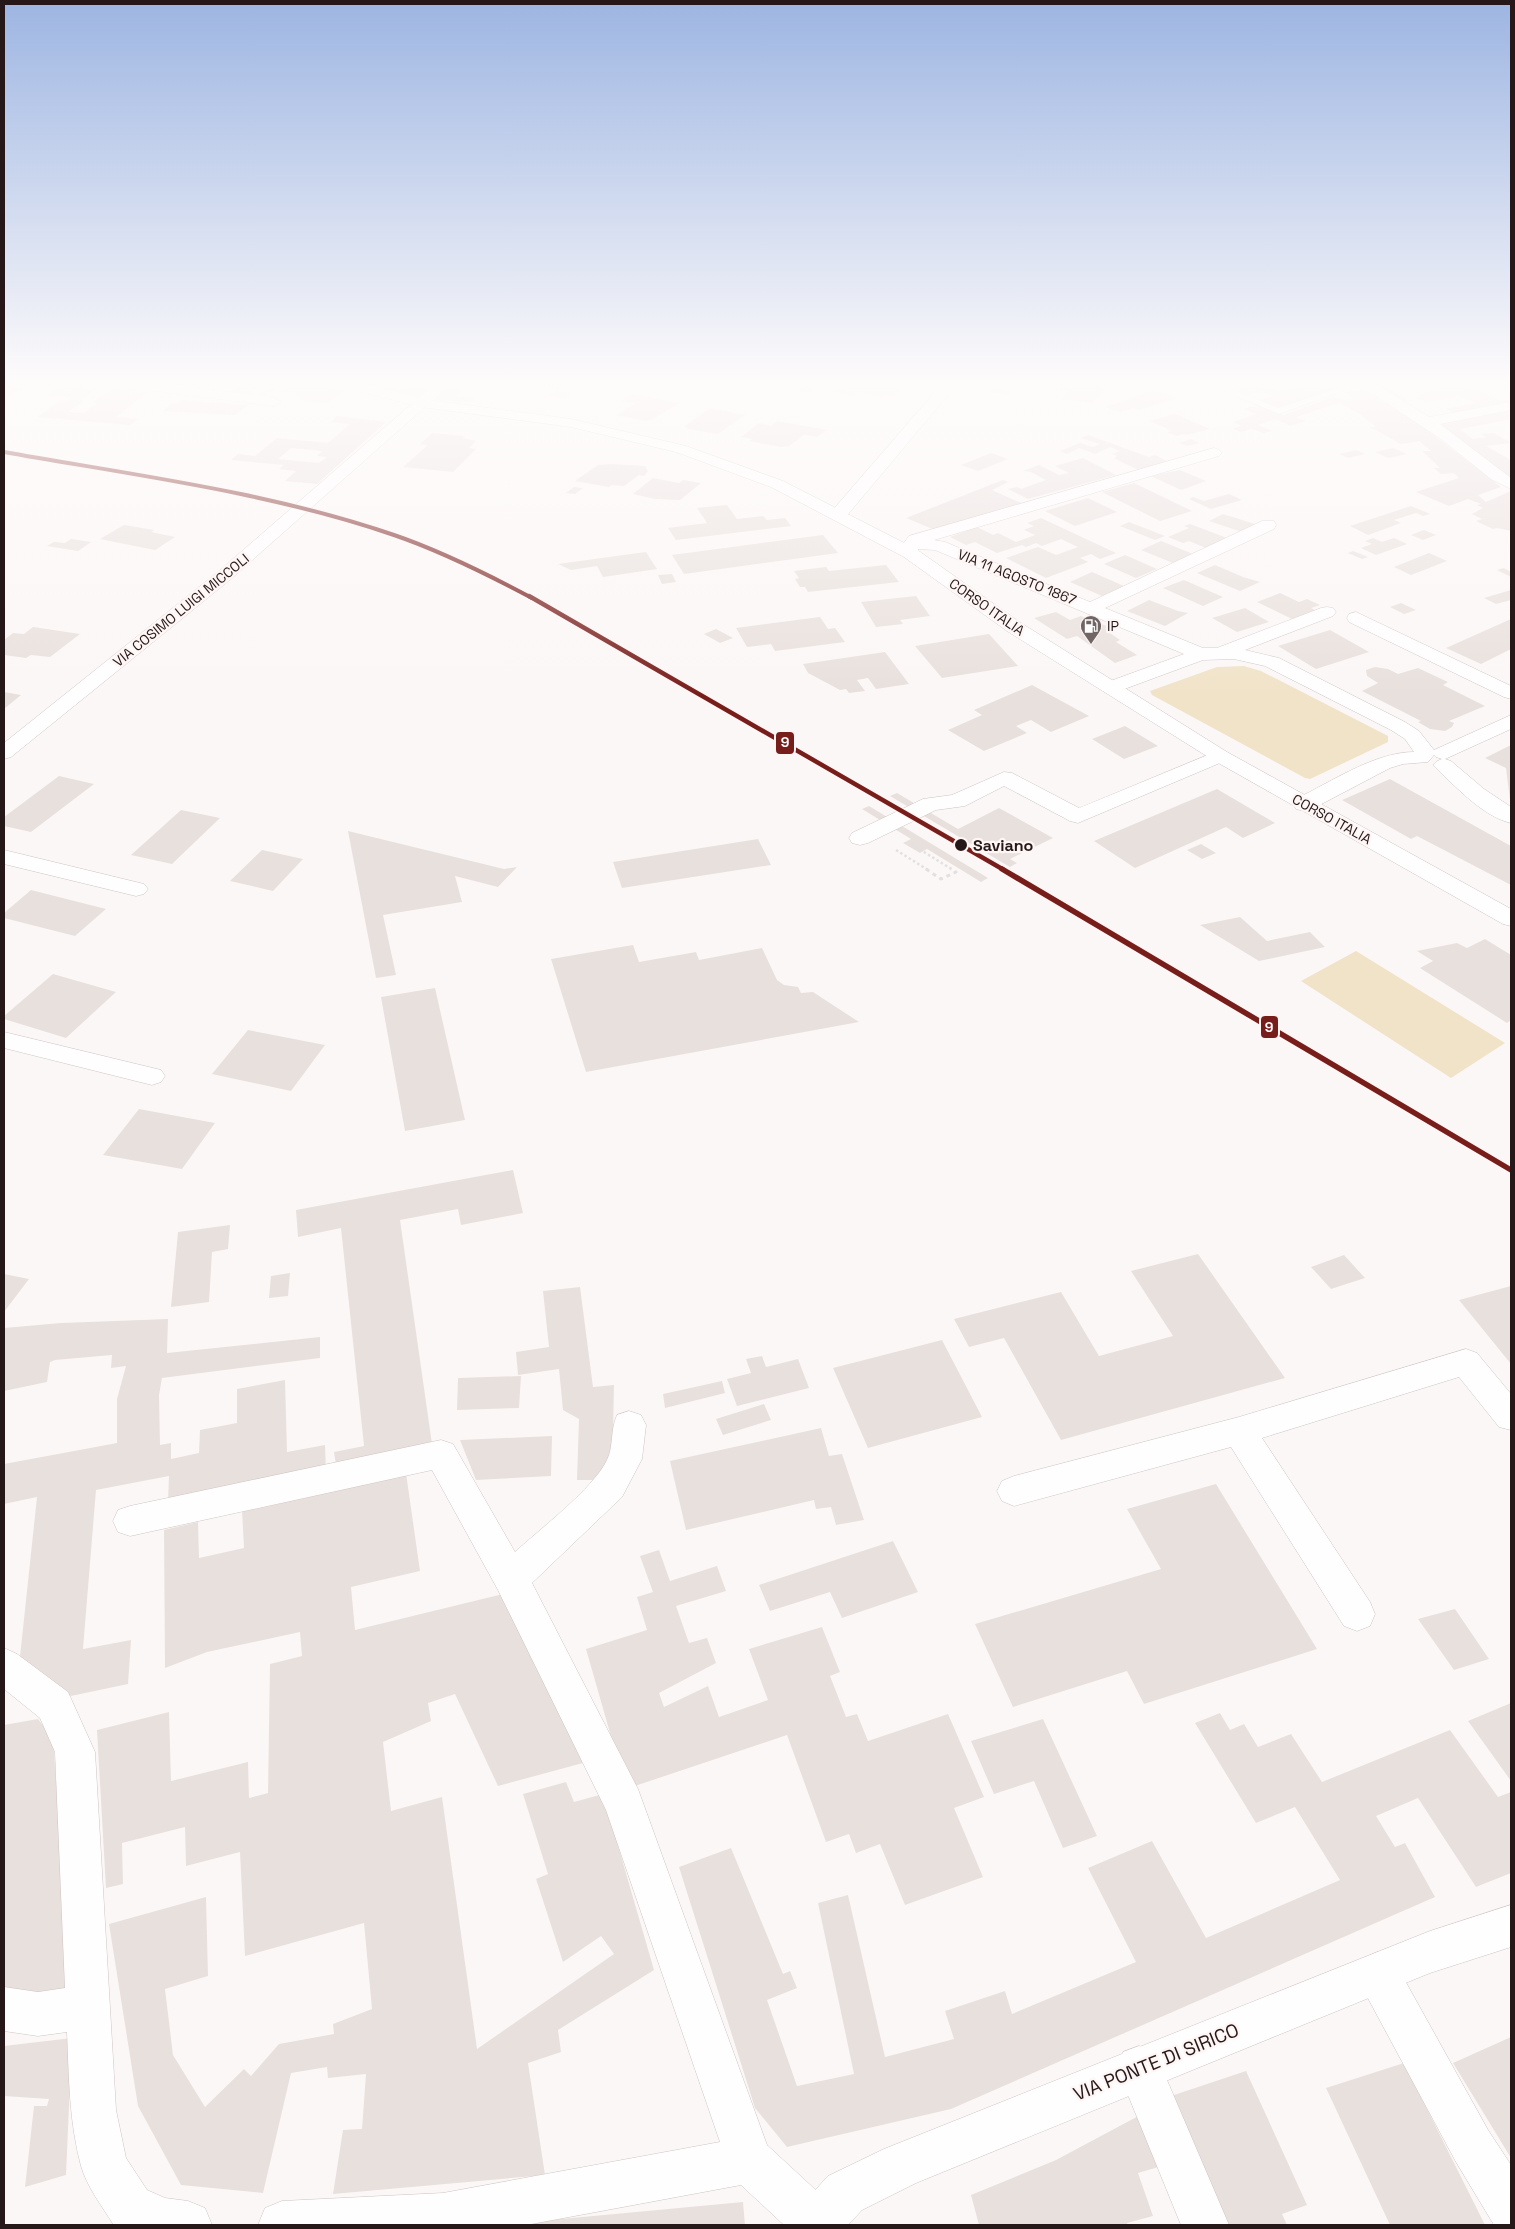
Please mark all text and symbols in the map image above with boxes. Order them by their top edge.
street label: VIA 11 AGOSTO 1867 [955,545,1079,609]
street label: VIA COSIMO LUIGI MICCOLI [109,549,253,671]
street label: CORSO ITALIA [946,574,1028,640]
fuel station icon: IP [1079,614,1103,645]
place label: IP [1107,617,1119,635]
line badge: 9 [775,731,795,755]
text: 9 [781,733,789,751]
street label: CORSO ITALIA [1289,790,1375,848]
place label: Saviano [973,835,1034,856]
marker: Saviano [953,837,969,853]
line badge: 9 [1260,1015,1279,1039]
text: 9 [1265,1018,1273,1036]
street label: VIA PONTE DI SIRICO [1070,2017,1242,2107]

